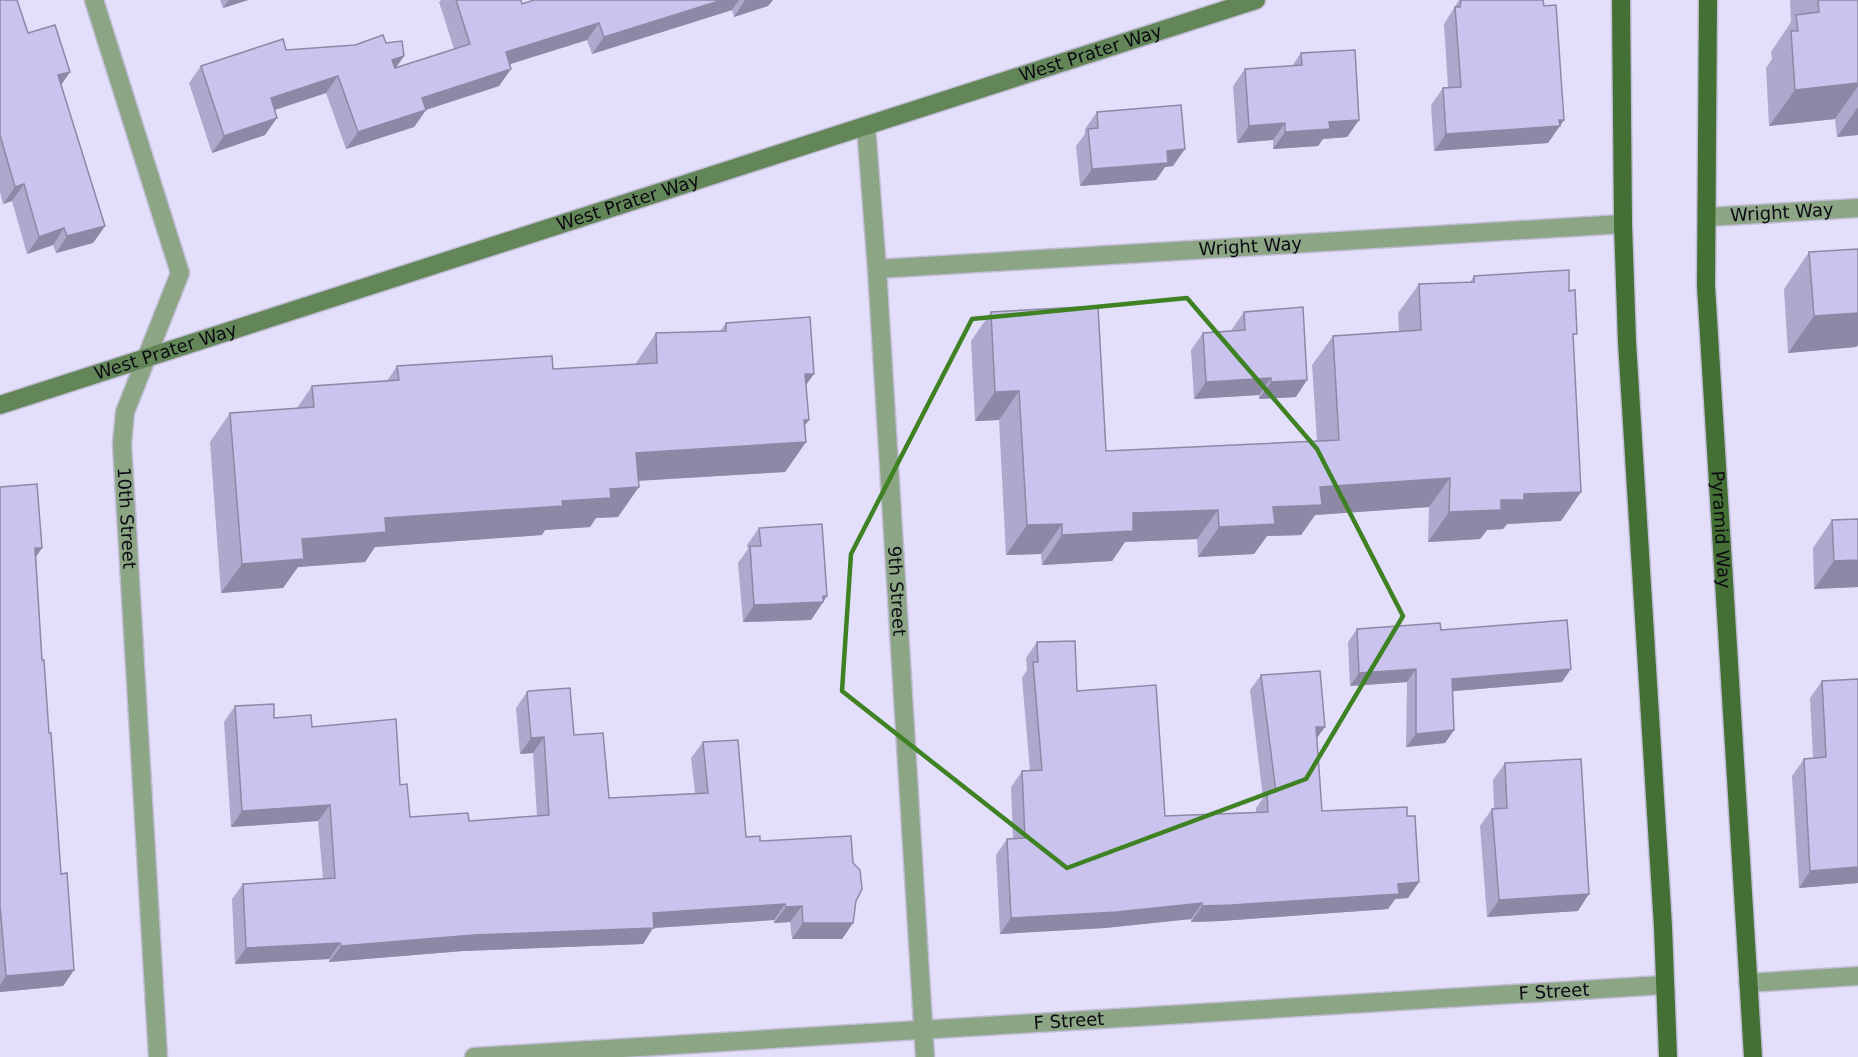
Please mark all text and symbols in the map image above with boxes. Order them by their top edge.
street label: West Prater Way [1017,20,1165,86]
street label: West Prater Way [554,169,702,235]
street label: Wright Way [1730,198,1834,226]
street label: Wright Way [1198,232,1303,260]
street label: West Prater Way [92,318,240,384]
street label: 10th Street [113,467,140,569]
street label: Pyramid Way [1707,470,1735,589]
street label: 9th Street [884,545,910,637]
street label: F Street [1518,979,1590,1004]
street label: F Street [1033,1008,1105,1033]

